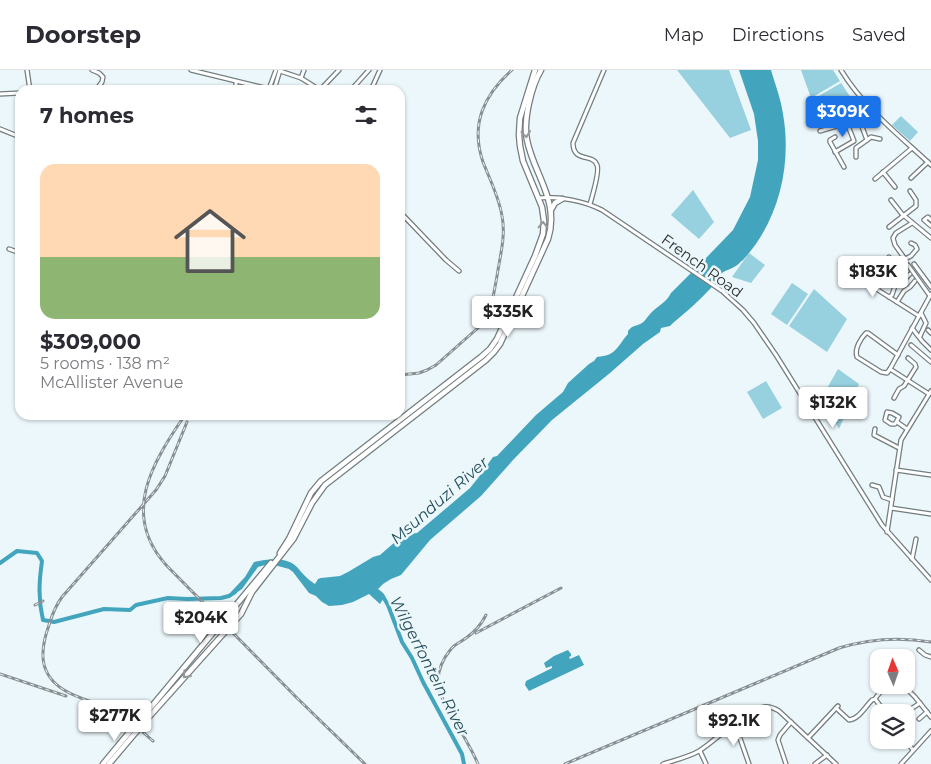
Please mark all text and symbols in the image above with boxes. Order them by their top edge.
text: Doorstep [25,20,141,49]
text: Map [664,24,704,46]
text: Directions [732,24,824,46]
text: Saved [852,24,906,46]
pin: $309K [808,96,878,138]
icon: filters [352,101,380,129]
text: $309K [817,102,869,121]
text: 7 homes [40,103,134,128]
one-way arrow [520,130,531,138]
icon: home [165,196,255,286]
one-way arrow [538,221,548,228]
street label: French Road [658,230,747,301]
pin: $183K [838,256,908,298]
text: $183K [849,262,897,281]
pin: $335K [473,296,543,338]
text: $335K [483,302,533,321]
text: $309,000 [40,329,141,354]
text: 5 rooms · 138 m² [40,354,170,373]
text: McAllister Avenue [40,373,183,392]
pin: $132K [798,386,868,429]
text: $132K [810,393,857,412]
water label: Msunduzi River [387,452,493,548]
water label: Wilgerfontein River [386,593,473,740]
pin: $204K [166,602,236,644]
text: $204K [174,608,228,627]
north arrow [870,649,915,694]
map controls [870,649,915,749]
one-way arrow [183,669,192,678]
pin: $277K [80,700,150,742]
pin: $92.1K [693,704,775,747]
button: layers [870,704,915,749]
text: $277K [89,706,141,725]
text: $92.1K [708,711,760,730]

